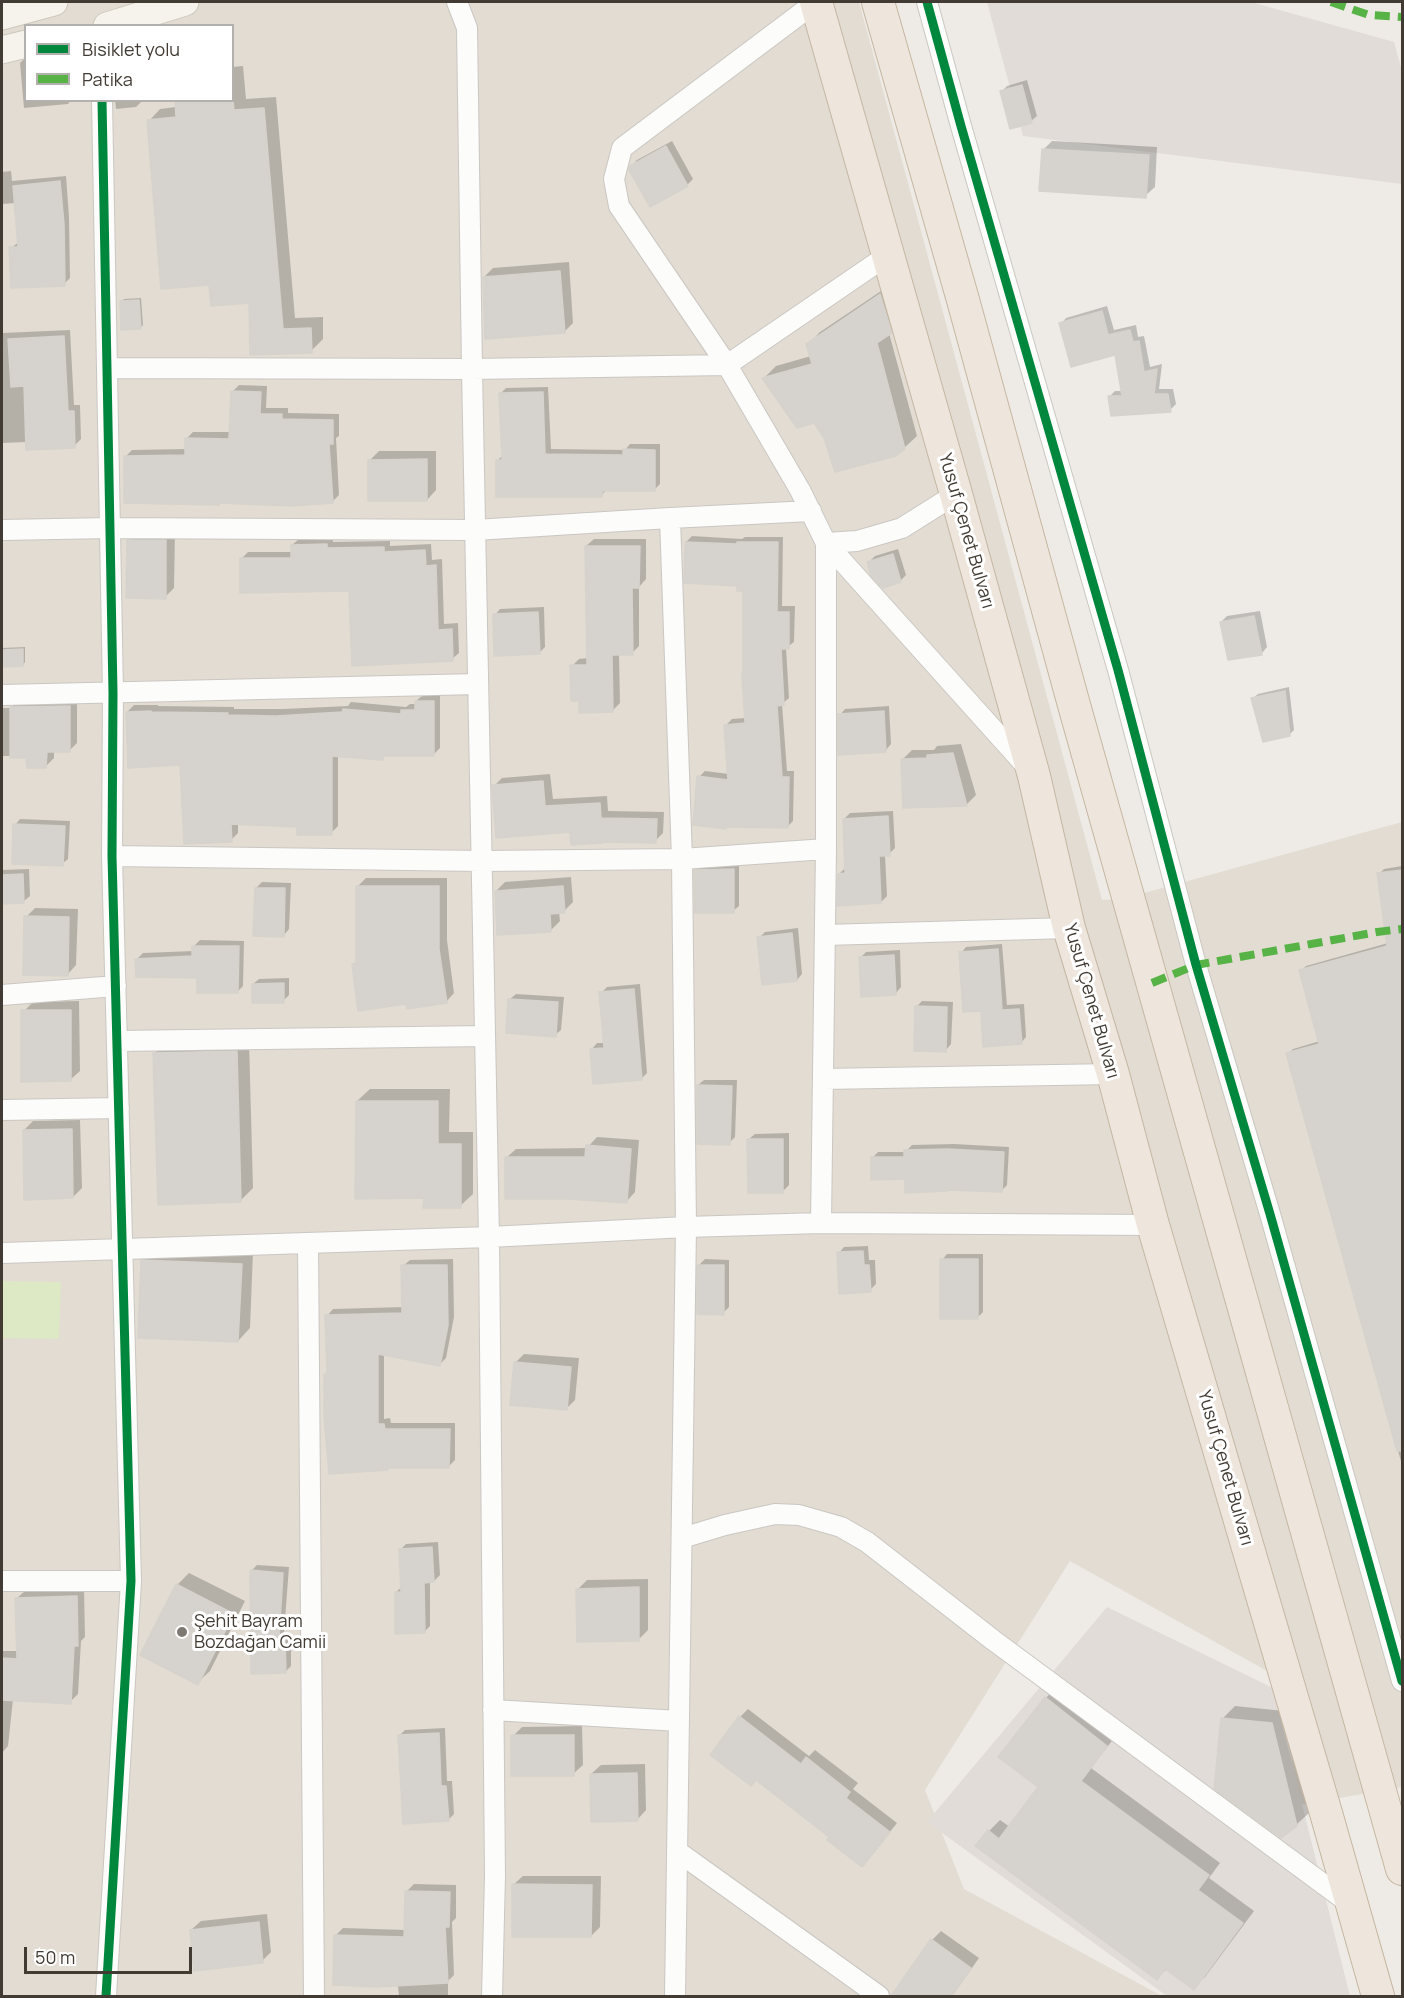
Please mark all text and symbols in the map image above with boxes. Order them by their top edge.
legend [24,24,234,102]
text: Bisiklet yolu [82,37,180,61]
text: Patika [82,67,133,91]
street label: Yusuf Çenet Bulvarı [934,451,998,611]
street label: Yusuf Çenet Bulvarı [1059,921,1123,1081]
street label: Yusuf Çenet Bulvarı [1193,1388,1257,1548]
place label: Şehit Bayram Bozdağan Camii [194,1611,326,1654]
marker: Şehit Bayram Bozdağan Camii [175,1625,189,1639]
scale bar [27,1935,195,1973]
text: 50 m [35,1945,75,1969]

